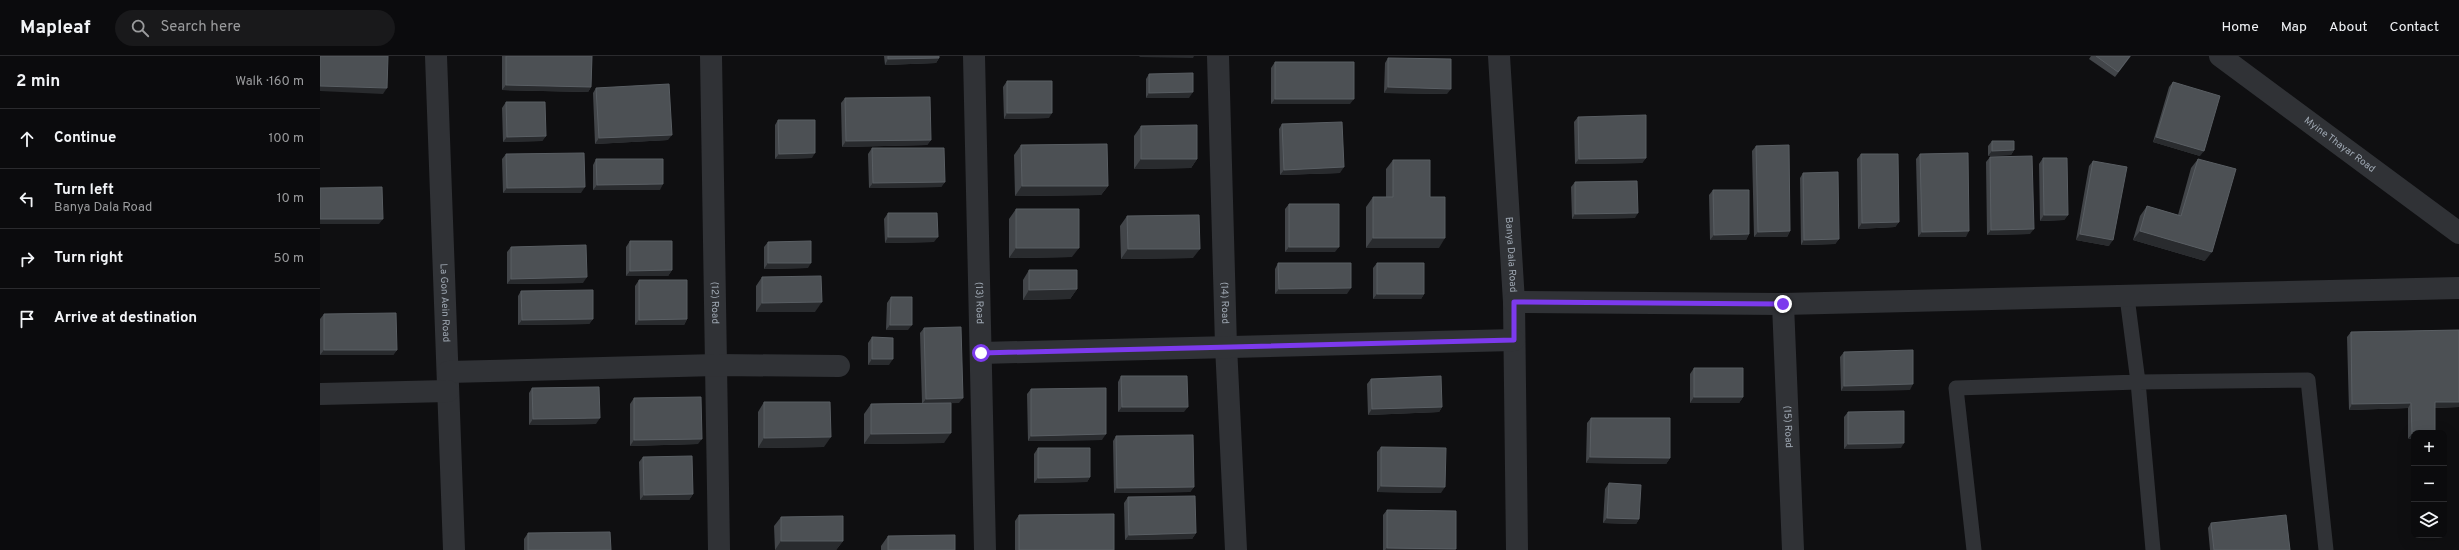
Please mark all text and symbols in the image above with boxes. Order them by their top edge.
search box [115,10,395,46]
text: Mapleaf [20,16,91,40]
icon: search [129,17,151,39]
text: Search here [161,18,241,37]
text: Home [2222,19,2259,36]
text: Map [2281,19,2307,36]
text: About [2329,19,2368,36]
text: Contact [2390,19,2439,36]
text: 2 min [16,71,60,93]
text: Walk · 160 m [235,74,304,90]
street label: Myine Thayar Road [2301,114,2378,175]
icon: ahead [16,128,38,150]
text: Continue [54,129,116,148]
text: 100 m [268,131,304,147]
text: Turn left [54,181,114,200]
icon: left [16,188,38,210]
text: 10 m [277,191,304,207]
text: Banya Dala Road [54,200,152,216]
street label: Banya Dala Road [1502,216,1520,293]
icon: right [16,248,38,270]
text: Turn right [54,249,123,268]
text: 50 m [274,251,304,267]
street label: La Gon Aein Road [437,263,453,343]
street label: (12) Road [708,282,722,324]
street label: (13) Road [973,282,986,324]
street label: (14) Road [1218,282,1232,324]
route end [1774,295,1792,313]
icon: arrive [16,308,38,330]
text: Arrive at destination [54,309,197,328]
route start [972,344,990,362]
street label: (15) Road [1781,405,1795,448]
map controls [2411,430,2447,538]
button: + [2411,430,2447,466]
button: − [2411,466,2447,502]
button: layers [2411,502,2447,538]

